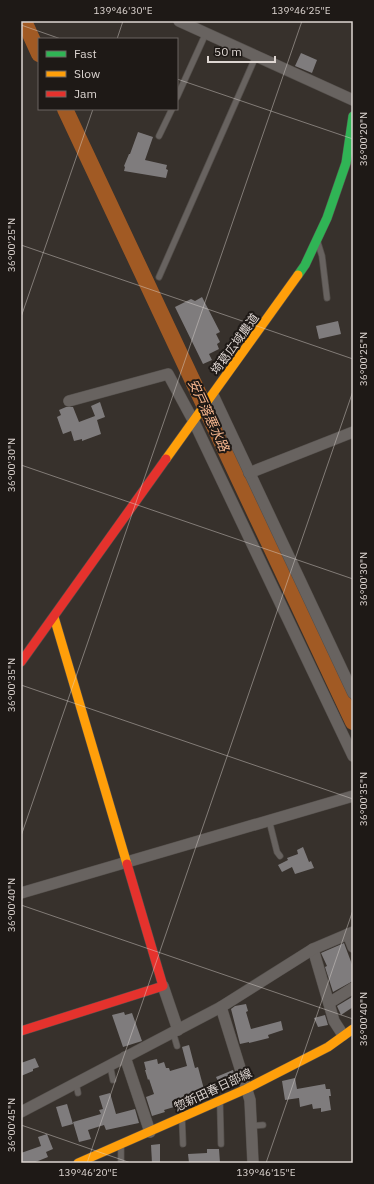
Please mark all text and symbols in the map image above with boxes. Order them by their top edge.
text: 139°46'30"E [93,4,153,17]
text: 139°46'25"E [271,4,331,17]
legend [38,38,178,110]
scale bar [208,38,275,64]
text: 50 m [214,44,242,59]
text: Fast [74,46,97,61]
text: Slow [74,66,100,81]
text: Jam [74,86,97,101]
text: 36°00'20"N [357,112,370,166]
text: 36°00'25"N [5,218,18,272]
street label: 埼葛広域農道 [207,310,262,377]
text: 36°00'25"N [357,332,370,386]
water label: 安戸落悪水路 [184,376,233,455]
text: 36°00'30"N [5,438,18,492]
text: 36°00'30"N [357,552,370,606]
text: 36°00'35"N [5,658,18,712]
text: 36°00'35"N [357,772,370,826]
text: 36°00'40"N [5,878,18,932]
text: 36°00'40"N [357,992,370,1046]
street label: 惣新田春日部線 [172,1065,254,1114]
text: 36°00'45"N [5,1098,18,1152]
text: 139°46'20"E [58,1166,118,1179]
text: 139°46'15"E [236,1166,296,1179]

